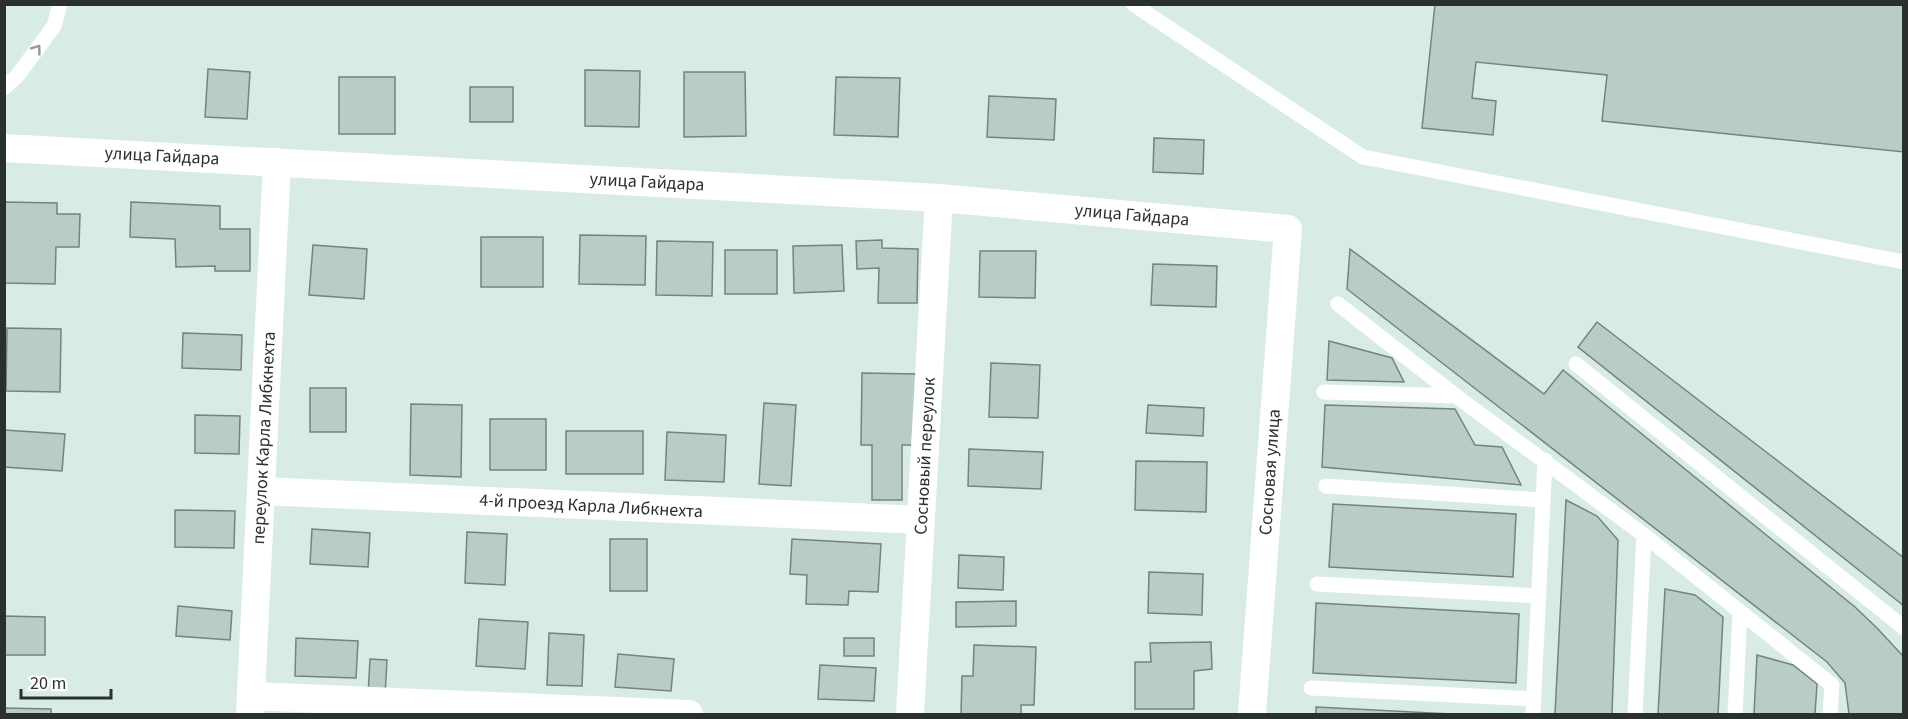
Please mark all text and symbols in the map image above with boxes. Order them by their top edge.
one-way arrow [30,44,41,55]
street label: улица Гайдара [104,141,220,171]
street label: улица Гайдара [589,167,705,197]
street label: улица Гайдара [1074,198,1190,232]
street label: переулок Карла Либкнехта [246,331,282,545]
street label: Сосновый переулок [908,377,942,535]
street label: Сосновая улица [1253,408,1287,536]
street label: 4-й проезд Карла Либкнехта [479,488,703,524]
scale bar [21,662,111,700]
text: 20 m [30,671,66,696]

